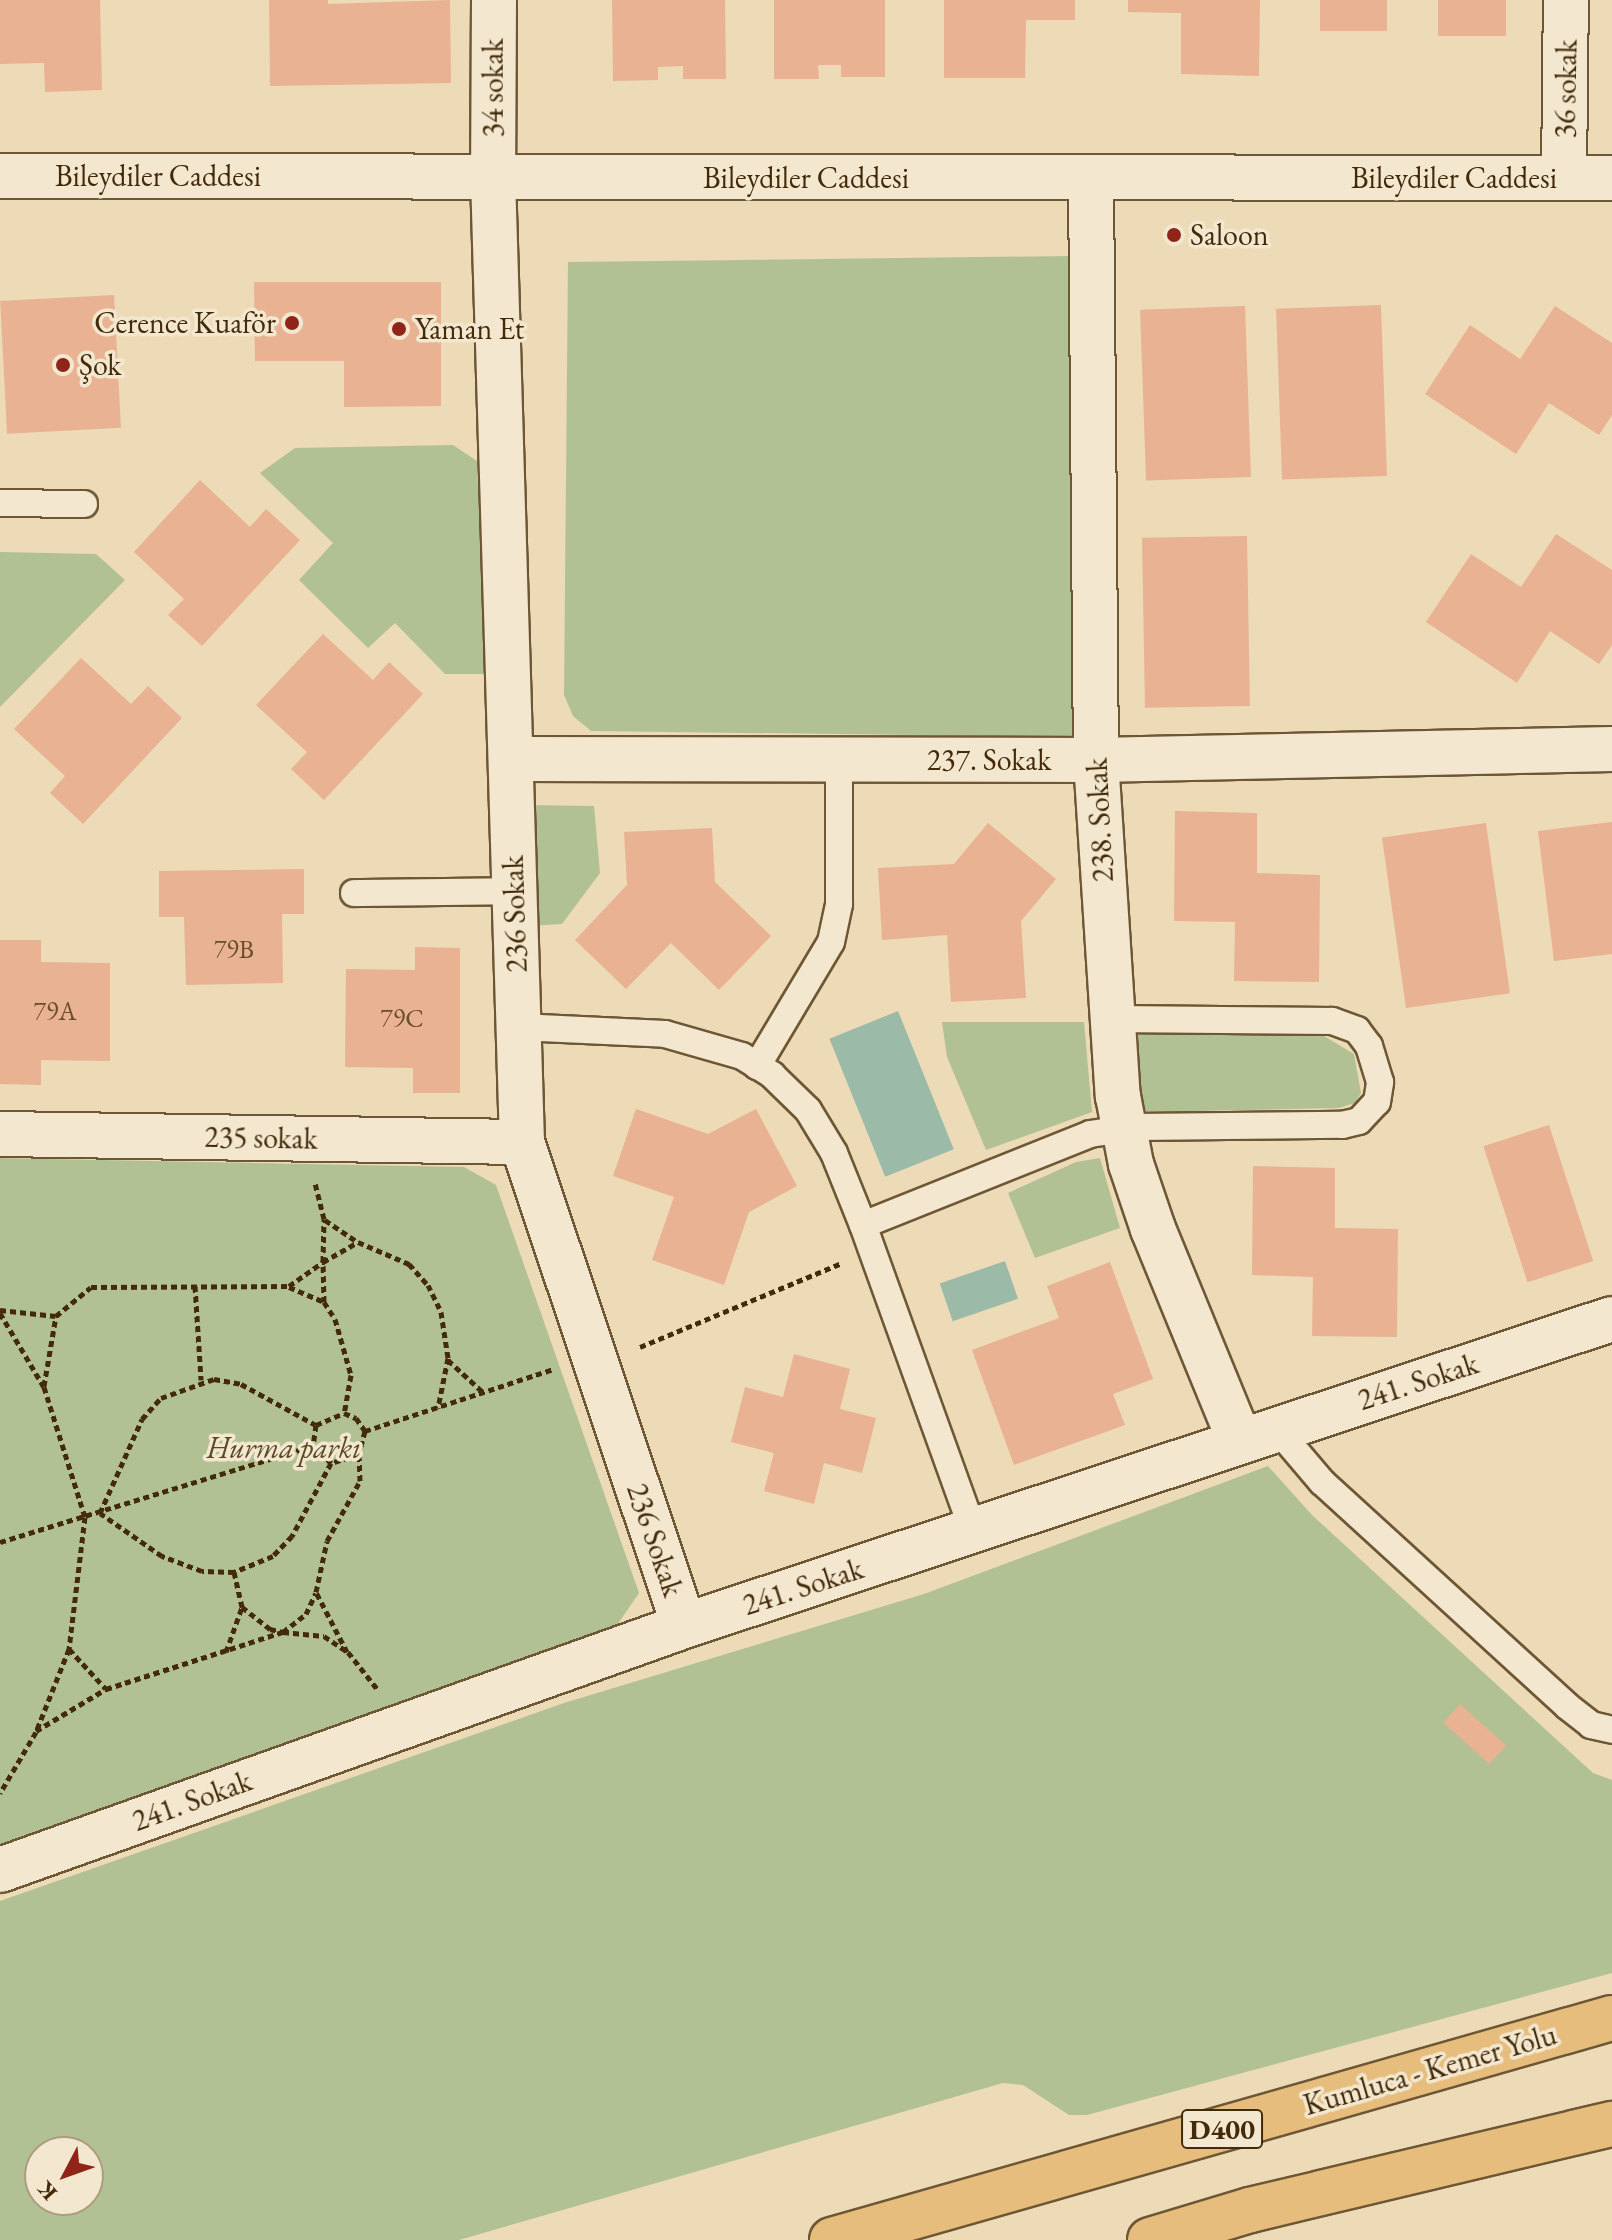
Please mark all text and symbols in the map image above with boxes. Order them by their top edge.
street label: 34 sokak [475,39,511,137]
street label: 36 sokak [1547,39,1585,139]
street label: Bileydiler Caddesi [55,158,261,194]
street label: Bileydiler Caddesi [703,160,909,196]
street label: Bileydiler Caddesi [1351,160,1557,196]
place label: Saloon [1190,217,1269,253]
marker: Saloon [1165,226,1183,244]
place label: Cerence Kuaför [94,305,276,341]
place label: Yaman Et [415,311,524,347]
marker: Cerence Kuaför [283,314,301,332]
marker: Yaman Et [390,320,408,338]
place label: Şok [79,347,121,383]
marker: Şok [54,356,72,374]
street label: 237. Sokak [927,742,1051,778]
street label: 238. Sokak [1079,757,1121,883]
street label: 236 Sokak [495,855,535,973]
house number: 79B [214,934,254,966]
house number: 79A [34,996,76,1028]
house number: 79C [380,1003,424,1035]
street label: 235 sokak [204,1119,318,1157]
street label: 241. Sokak [1353,1346,1483,1418]
park label: Hurma parkı [207,1430,361,1466]
street label: 236 Sokak [619,1479,691,1601]
street label: 241. Sokak [738,1551,868,1623]
street label: 241. Sokak [127,1763,257,1839]
street label: Kumluca - Kemer Yolu [1299,2017,1561,2123]
road number: D400 [1180,2105,1264,2153]
north arrow [24,2136,104,2216]
text: K [31,2175,63,2207]

